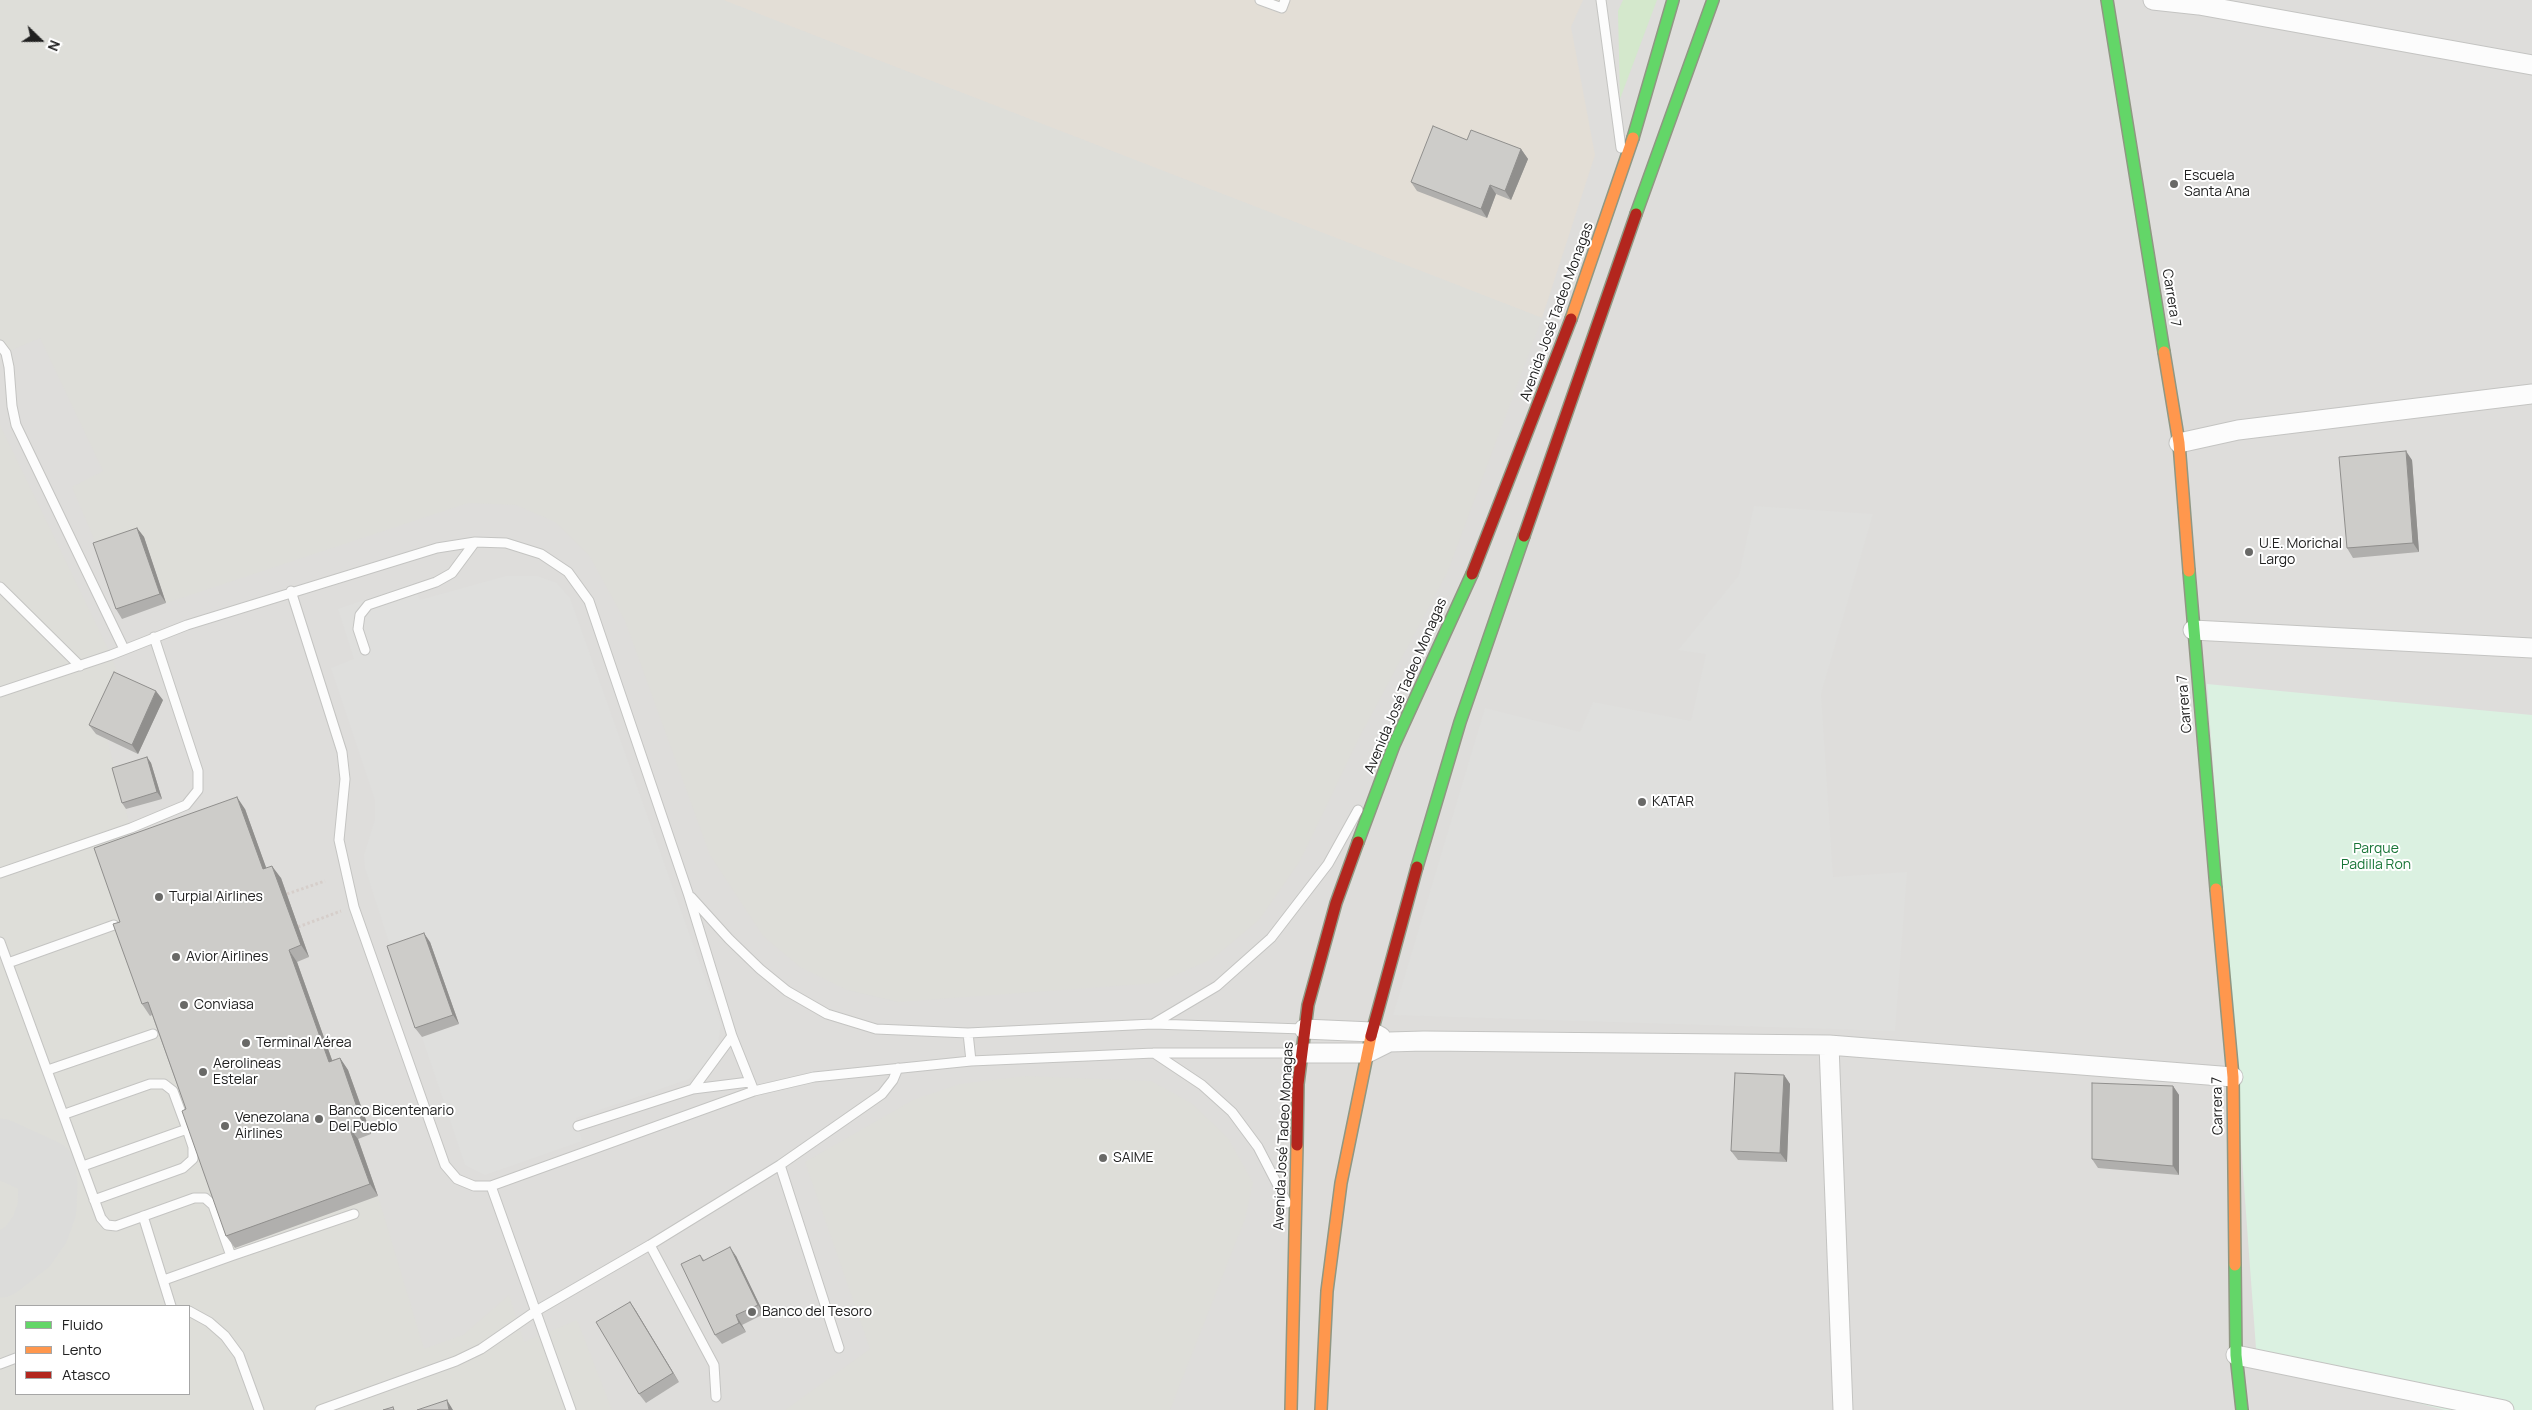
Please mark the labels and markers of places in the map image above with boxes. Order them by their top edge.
place label: Escuela Santa Ana [2184,168,2250,200]
marker: Escuela Santa Ana [2168,178,2180,190]
place label: U.E. Morichal Largo [2259,536,2342,568]
marker: U.E. Morichal Largo [2243,546,2255,558]
place label: KATAR [1652,794,1694,810]
marker: KATAR [1636,796,1648,808]
place label: Turpial Airlines [169,889,263,905]
marker: Turpial Airlines [153,891,165,903]
place label: Avior Airlines [186,949,268,965]
marker: Avior Airlines [170,951,182,963]
place label: Conviasa [194,997,254,1013]
marker: Conviasa [178,999,190,1011]
place label: Terminal Aérea [256,1035,352,1051]
marker: Terminal Aérea [240,1037,252,1049]
place label: Aerolineas Estelar [213,1056,281,1088]
marker: Aerolineas Estelar [197,1066,209,1078]
place label: Banco Bicentenario Del Pueblo [329,1103,454,1136]
place label: Venezolana Airlines [235,1110,309,1142]
marker: Banco Bicentenario Del Pueblo [313,1113,325,1125]
marker: Venezolana Airlines [219,1120,231,1132]
place label: SAIME [1113,1150,1154,1166]
marker: SAIME [1097,1152,1109,1164]
place label: Banco del Tesoro [762,1304,872,1320]
marker: Banco del Tesoro [746,1306,758,1318]

